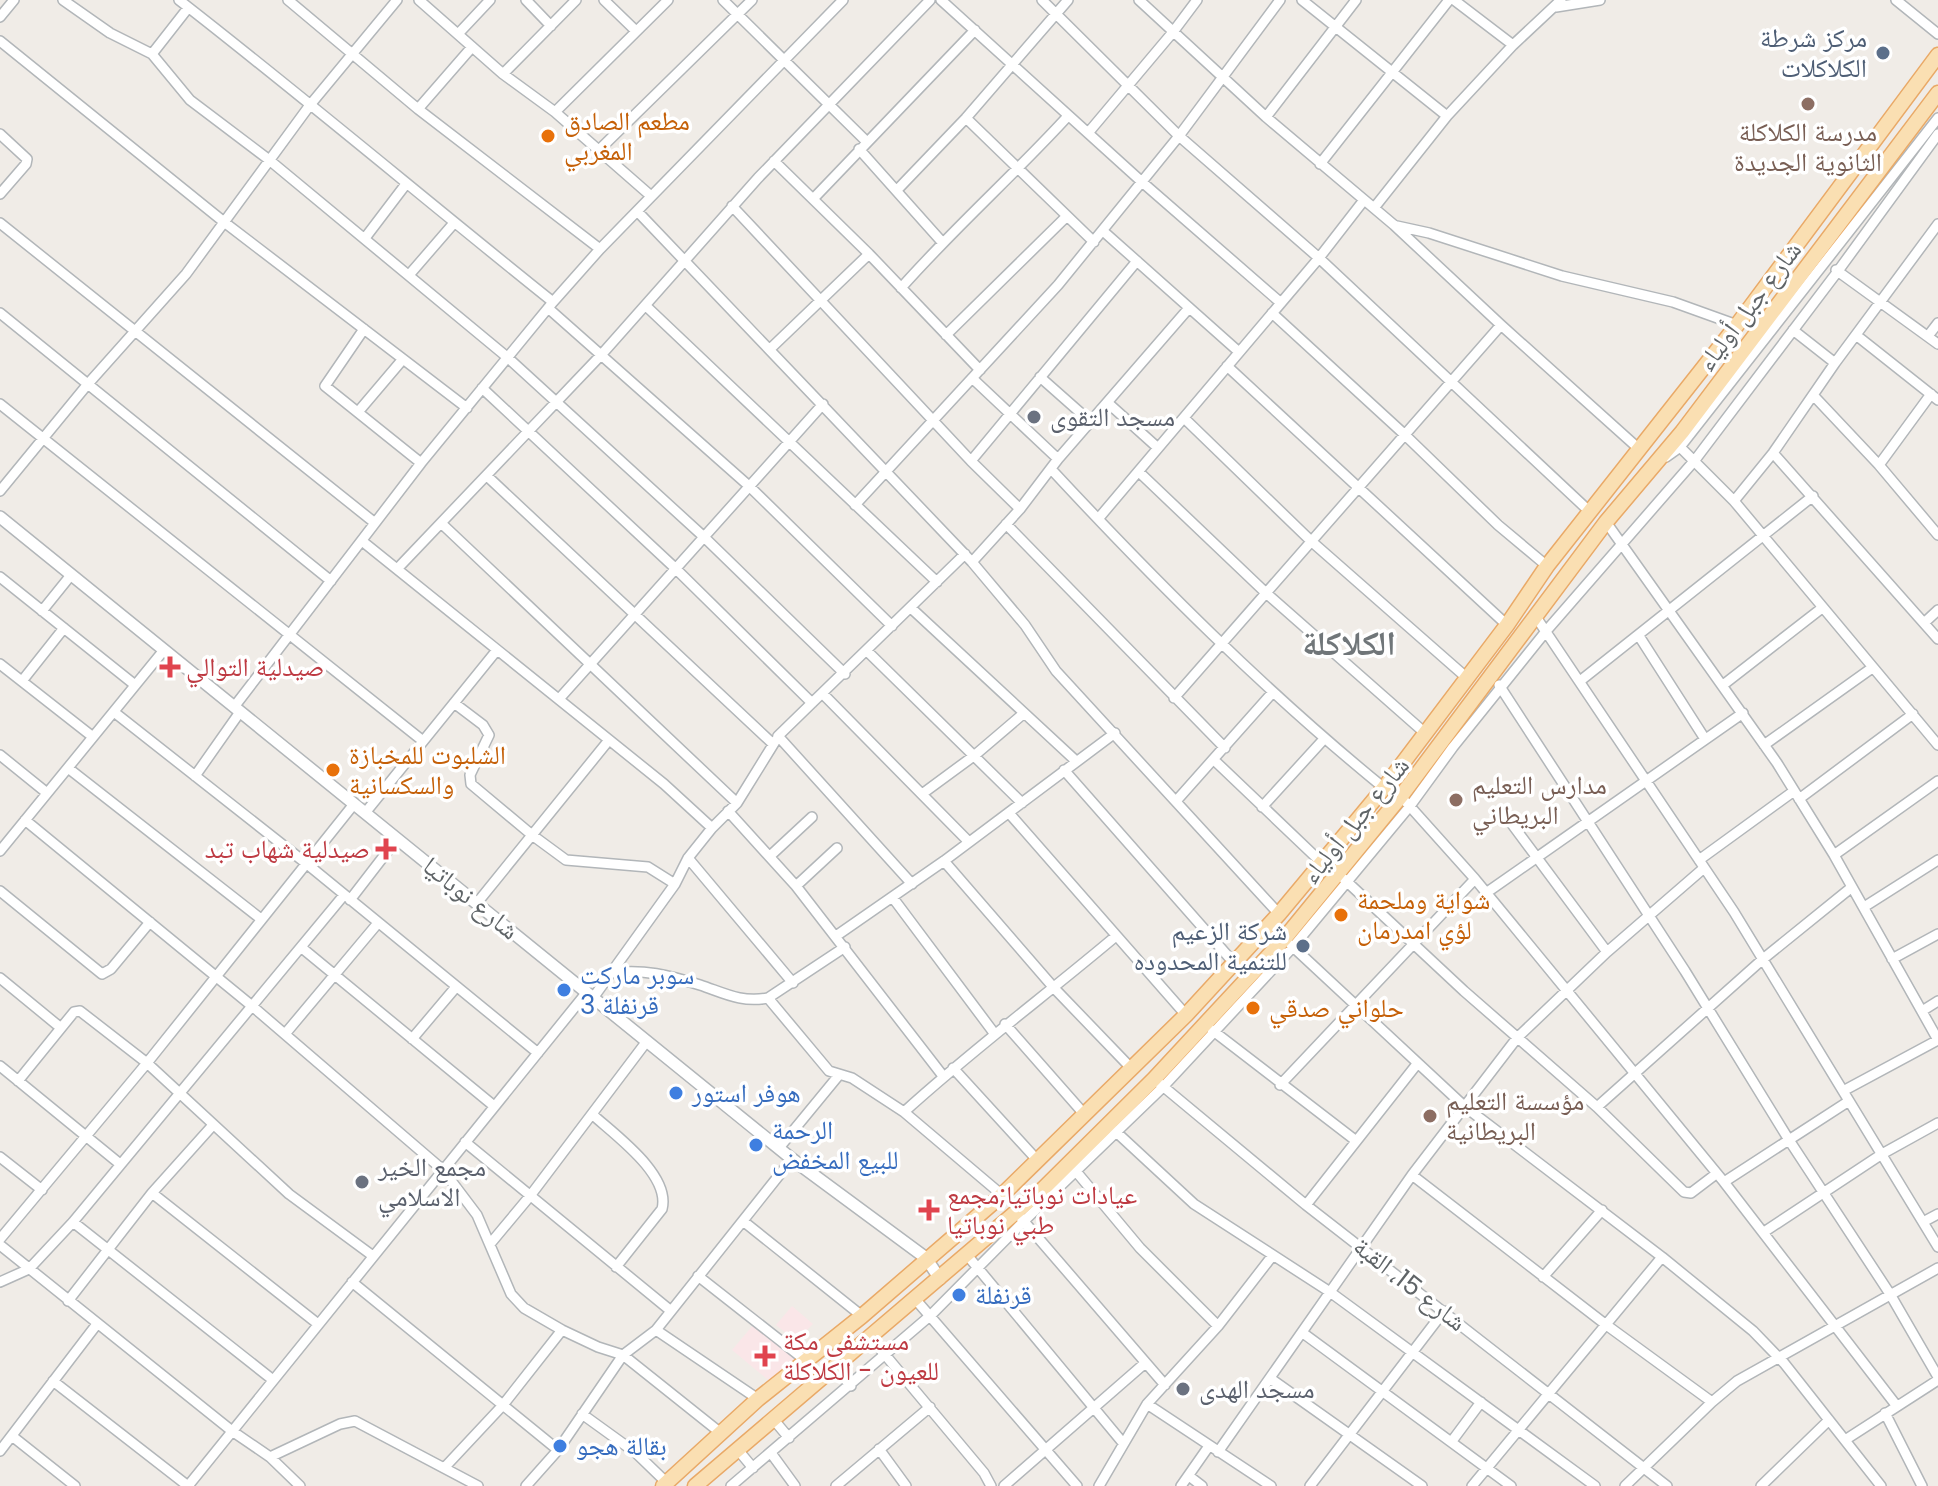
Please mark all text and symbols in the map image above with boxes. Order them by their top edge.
place label: مركز شرطة الكلاكلات [1760,20,1867,86]
marker: مركز شرطة الكلاكلات [1874,44,1892,62]
marker: مدرسة الكلاكلة الثانوية الجديدة [1799,95,1817,113]
place label: مطعم الصادق المغربي [564,103,690,172]
place label: مدرسة الكلاكلة الثانوية الجديدة [1734,114,1882,180]
marker: مطعم الصادق المغربي [539,127,557,145]
street label: شارع جبل أولياء [1688,234,1810,378]
place label: مسجد التقوى [1050,399,1175,435]
marker: مسجد التقوى [1025,408,1043,426]
district label: الكلاكلة [1302,619,1396,667]
place label: صيدلية التوالي [186,649,324,688]
marker: صيدلية التوالي [161,658,179,676]
place label: الشلبوت للمخبازة والسكسانية [349,737,506,803]
street label: شارع جبل أولياء [1293,749,1417,891]
marker: الشلبوت للمخبازة والسكسانية [324,761,342,779]
place label: مدارس التعليم البريطاني [1472,767,1607,836]
marker: مدارس التعليم البريطاني [1447,791,1465,809]
place label: صيدلية شهاب تبد [205,831,370,867]
marker: صيدلية شهاب تبد [377,840,395,858]
street label: شارع نوباتيا [415,848,527,948]
place label: شواية وملحمة لؤي امدرمان [1357,882,1490,951]
marker: شواية وملحمة لؤي امدرمان [1332,906,1350,924]
place label: شركة الزعيم للتنمية المحدوده [1134,913,1287,979]
marker: شركة الزعيم للتنمية المحدوده [1294,937,1312,955]
place label: سوبر ماركت قرنفلة 3 [580,957,694,1023]
marker: سوبر ماركت قرنفلة 3 [555,981,573,999]
place label: حلواني صدقي [1269,990,1404,1029]
marker: حلواني صدقي [1244,999,1262,1017]
place label: هوفر استور [691,1075,801,1111]
place label: مؤسسة التعليم البريطانية [1446,1083,1584,1149]
marker: هوفر استور [667,1084,685,1102]
marker: مؤسسة التعليم البريطانية [1421,1107,1439,1125]
place label: الرحمة للبيع المخفض [772,1112,899,1178]
marker: الرحمة للبيع المخفض [747,1136,765,1154]
place label: مجمع الخير الاسلامي [377,1149,486,1218]
marker: مجمع الخير الاسلامي [353,1173,371,1191]
place label: عيادات نوباتيا;مجمع طبي نوباتيا [947,1177,1137,1246]
marker: عيادات نوباتيا;مجمع طبي نوباتيا [918,1199,940,1221]
street label: شارع 15، القبة [1346,1228,1474,1340]
place label: قرنفلة [975,1277,1032,1313]
marker: قرنفلة [950,1286,968,1304]
place label: مستشفى مكة للعيون - الكلاكلة [783,1323,939,1389]
marker: مستشفى مكة للعيون - الكلاكلة [754,1345,776,1367]
place label: مسجد الهدى [1199,1371,1315,1407]
marker: مسجد الهدى [1174,1380,1192,1398]
place label: بقالة هجو [576,1428,667,1464]
marker: بقالة هجو [551,1437,569,1455]

